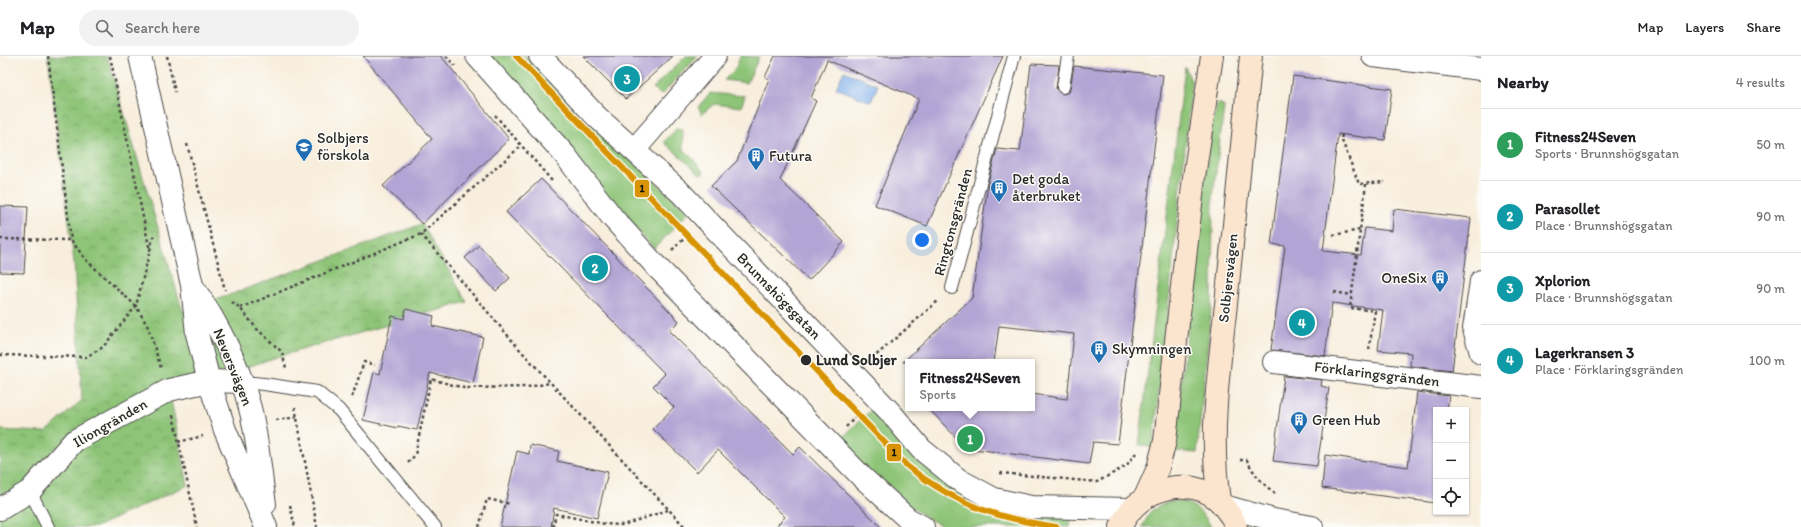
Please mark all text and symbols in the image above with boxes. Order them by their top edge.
search box [79,10,359,46]
text: Map [20,16,55,39]
icon: search [93,17,115,39]
text: Search here [125,19,200,37]
text: Map [1638,19,1663,36]
text: Layers [1685,19,1724,36]
text: Share [1746,19,1781,36]
pin: 3 [614,64,640,94]
text: Nearby [1497,72,1549,92]
text: 4 results [1736,75,1785,90]
text: Fitness24Seven [1535,128,1636,146]
place label: Solbjers förskola [317,129,370,164]
school or university icon: Solbjers förskola [294,137,314,162]
text: 1 [1507,137,1513,152]
text: 50 m [1756,137,1785,152]
building icon: Futura [746,146,766,171]
text: Sports · Brunnshögsgatan [1535,146,1679,161]
place label: Futura [769,147,812,165]
street label: Ringtonsgränden [930,166,976,278]
place label: Det goda återbruket [1012,170,1081,205]
building icon: Det goda återbruket [989,178,1009,203]
line badge: 1 [634,179,650,198]
text: 1 [639,182,645,195]
text: Parasollet [1535,200,1600,218]
text: 2 [1507,209,1513,224]
text: 90 m [1756,209,1785,224]
text: Place · Brunnshögsgatan [1535,218,1673,233]
your location [912,230,932,250]
street label: Solbjersvägen [1214,233,1242,323]
street label: Brunnshögsgatan [733,249,825,344]
pin: 2 [582,253,608,283]
building icon: OneSix [1430,268,1450,293]
place label: OneSix [1381,269,1427,287]
text: Xplorion [1535,272,1590,290]
text: 3 [1506,281,1514,296]
text: 90 m [1756,281,1785,296]
text: Place · Brunnshögsgatan [1535,290,1673,305]
pin: 4 [1289,308,1315,338]
street label: Neversvägen [209,326,257,409]
building icon: Skymningen [1089,339,1109,364]
place label: Skymningen [1112,340,1192,358]
text: Lagerkransen 3 [1535,344,1634,362]
place label: Lund Solbjer [816,351,898,370]
marker: Lund Solbjer [799,353,813,367]
text: 4 [1506,353,1514,368]
text: 100 m [1749,353,1785,368]
street label: Förklaringsgränden [1313,357,1441,391]
popup [905,359,1035,411]
text: Place · Förklaringsgränden [1535,362,1683,377]
text: Fitness24Seven [920,369,1020,387]
text: Sports [920,387,956,402]
street label: Iliongränden [70,394,151,451]
map controls [1433,407,1469,515]
button: + [1433,407,1469,443]
building icon: Green Hub [1289,410,1309,435]
place label: Green Hub [1312,411,1381,429]
pin: 1 [957,424,983,454]
line badge: 1 [886,443,902,462]
button: − [1433,443,1469,479]
text: 1 [891,446,897,459]
button: locate [1433,479,1469,515]

